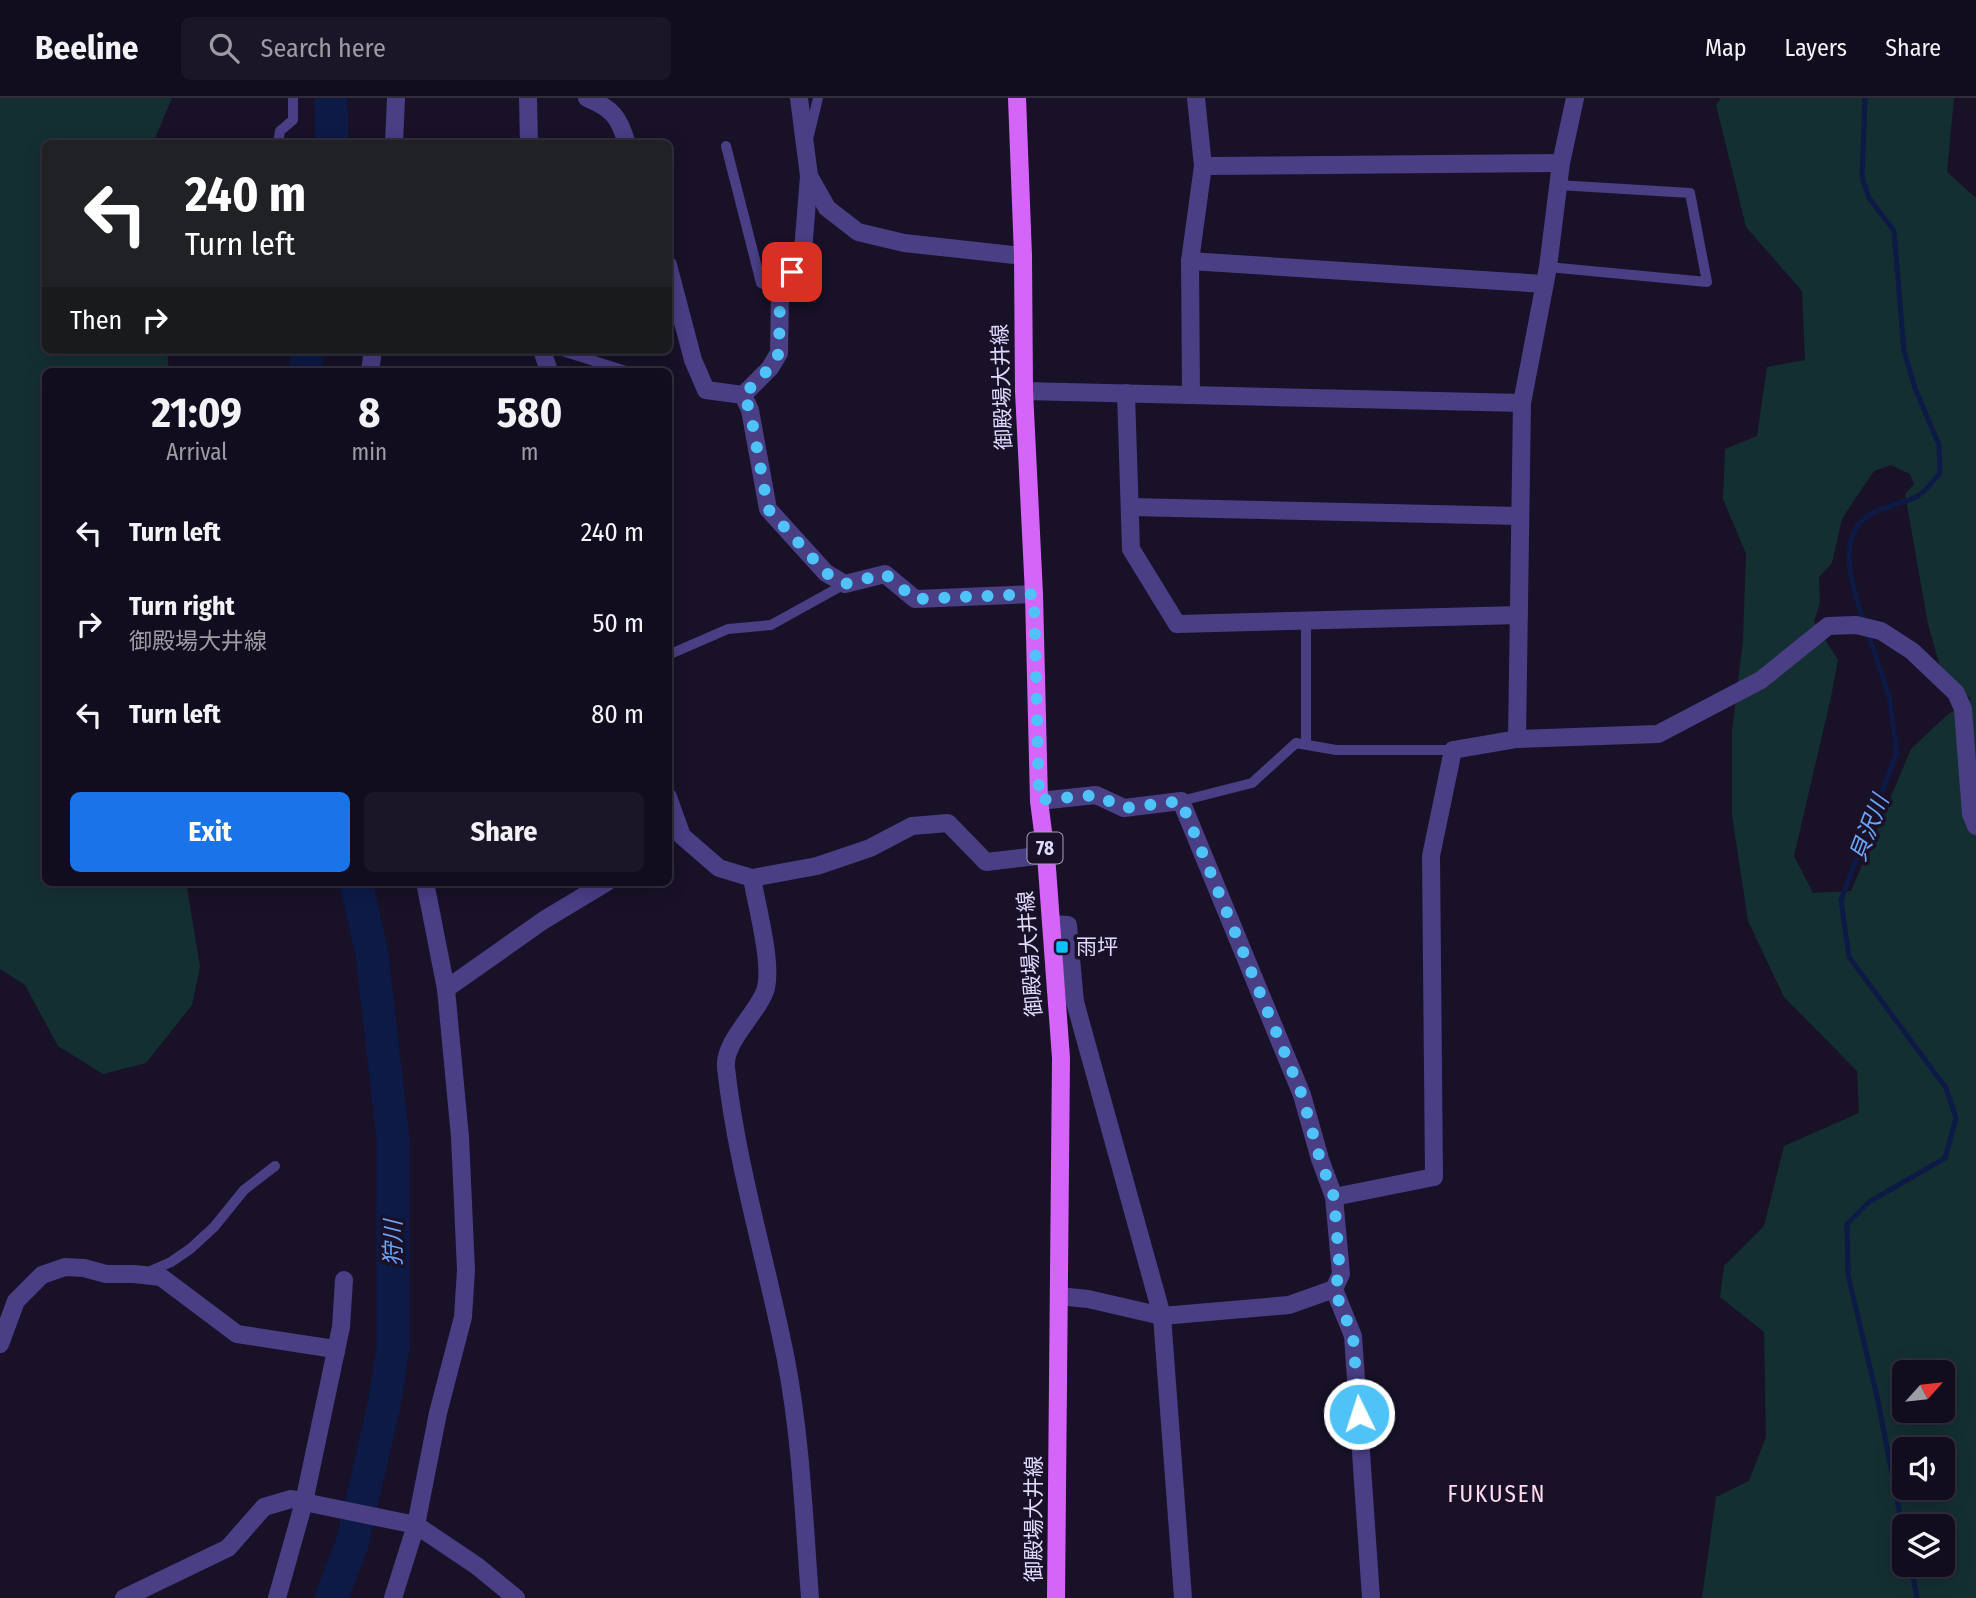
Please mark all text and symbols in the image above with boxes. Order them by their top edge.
search box [181,17,671,80]
text: Beeline [35,28,139,68]
icon: search [205,29,243,67]
text: Search here [261,33,386,64]
text: Map [1705,34,1747,62]
text: Layers [1785,34,1847,62]
text: Share [1885,34,1941,62]
text: 240 m [185,165,306,224]
icon: left [70,168,161,259]
text: Turn left [185,225,295,263]
pin [762,242,822,302]
icon: arrive [773,253,811,291]
icon: right [136,301,174,339]
text: Then [70,305,122,336]
street label: 御殿場大井線 [987,324,1017,450]
text: 21:09 [152,388,242,438]
text: 8 [358,388,380,438]
text: 580 [497,388,562,438]
text: Arrival [166,438,227,466]
text: min [352,438,387,466]
text: m [521,438,538,466]
icon: left [70,514,108,552]
text: Turn left [129,517,221,548]
text: 240 m [581,517,644,548]
text: Turn right [129,591,235,622]
icon: right [70,605,108,643]
text: 50 m [592,608,644,639]
text: 御殿場大井線 [129,627,267,655]
icon: left [70,696,108,734]
text: Turn left [129,699,221,730]
text: 80 m [591,699,644,730]
water label: 貝沢川 [1844,788,1896,865]
button: Exit [70,792,350,872]
button: Share [364,792,644,872]
road number: 78 [1028,832,1062,863]
street label: 御殿場大井線 [1013,890,1047,1018]
place label: 雨坪 [1076,934,1118,960]
marker: 雨坪 [1054,939,1070,955]
water label: 狩川 [379,1217,407,1266]
north arrow [1892,1360,1955,1423]
map controls [1892,1360,1955,1577]
position arrow [1322,1377,1396,1451]
button: sound [1892,1437,1955,1500]
street label: 御殿場大井線 [1021,1456,1047,1582]
district label: FUKUSEN [1447,1480,1547,1508]
button: layers [1892,1514,1955,1577]

